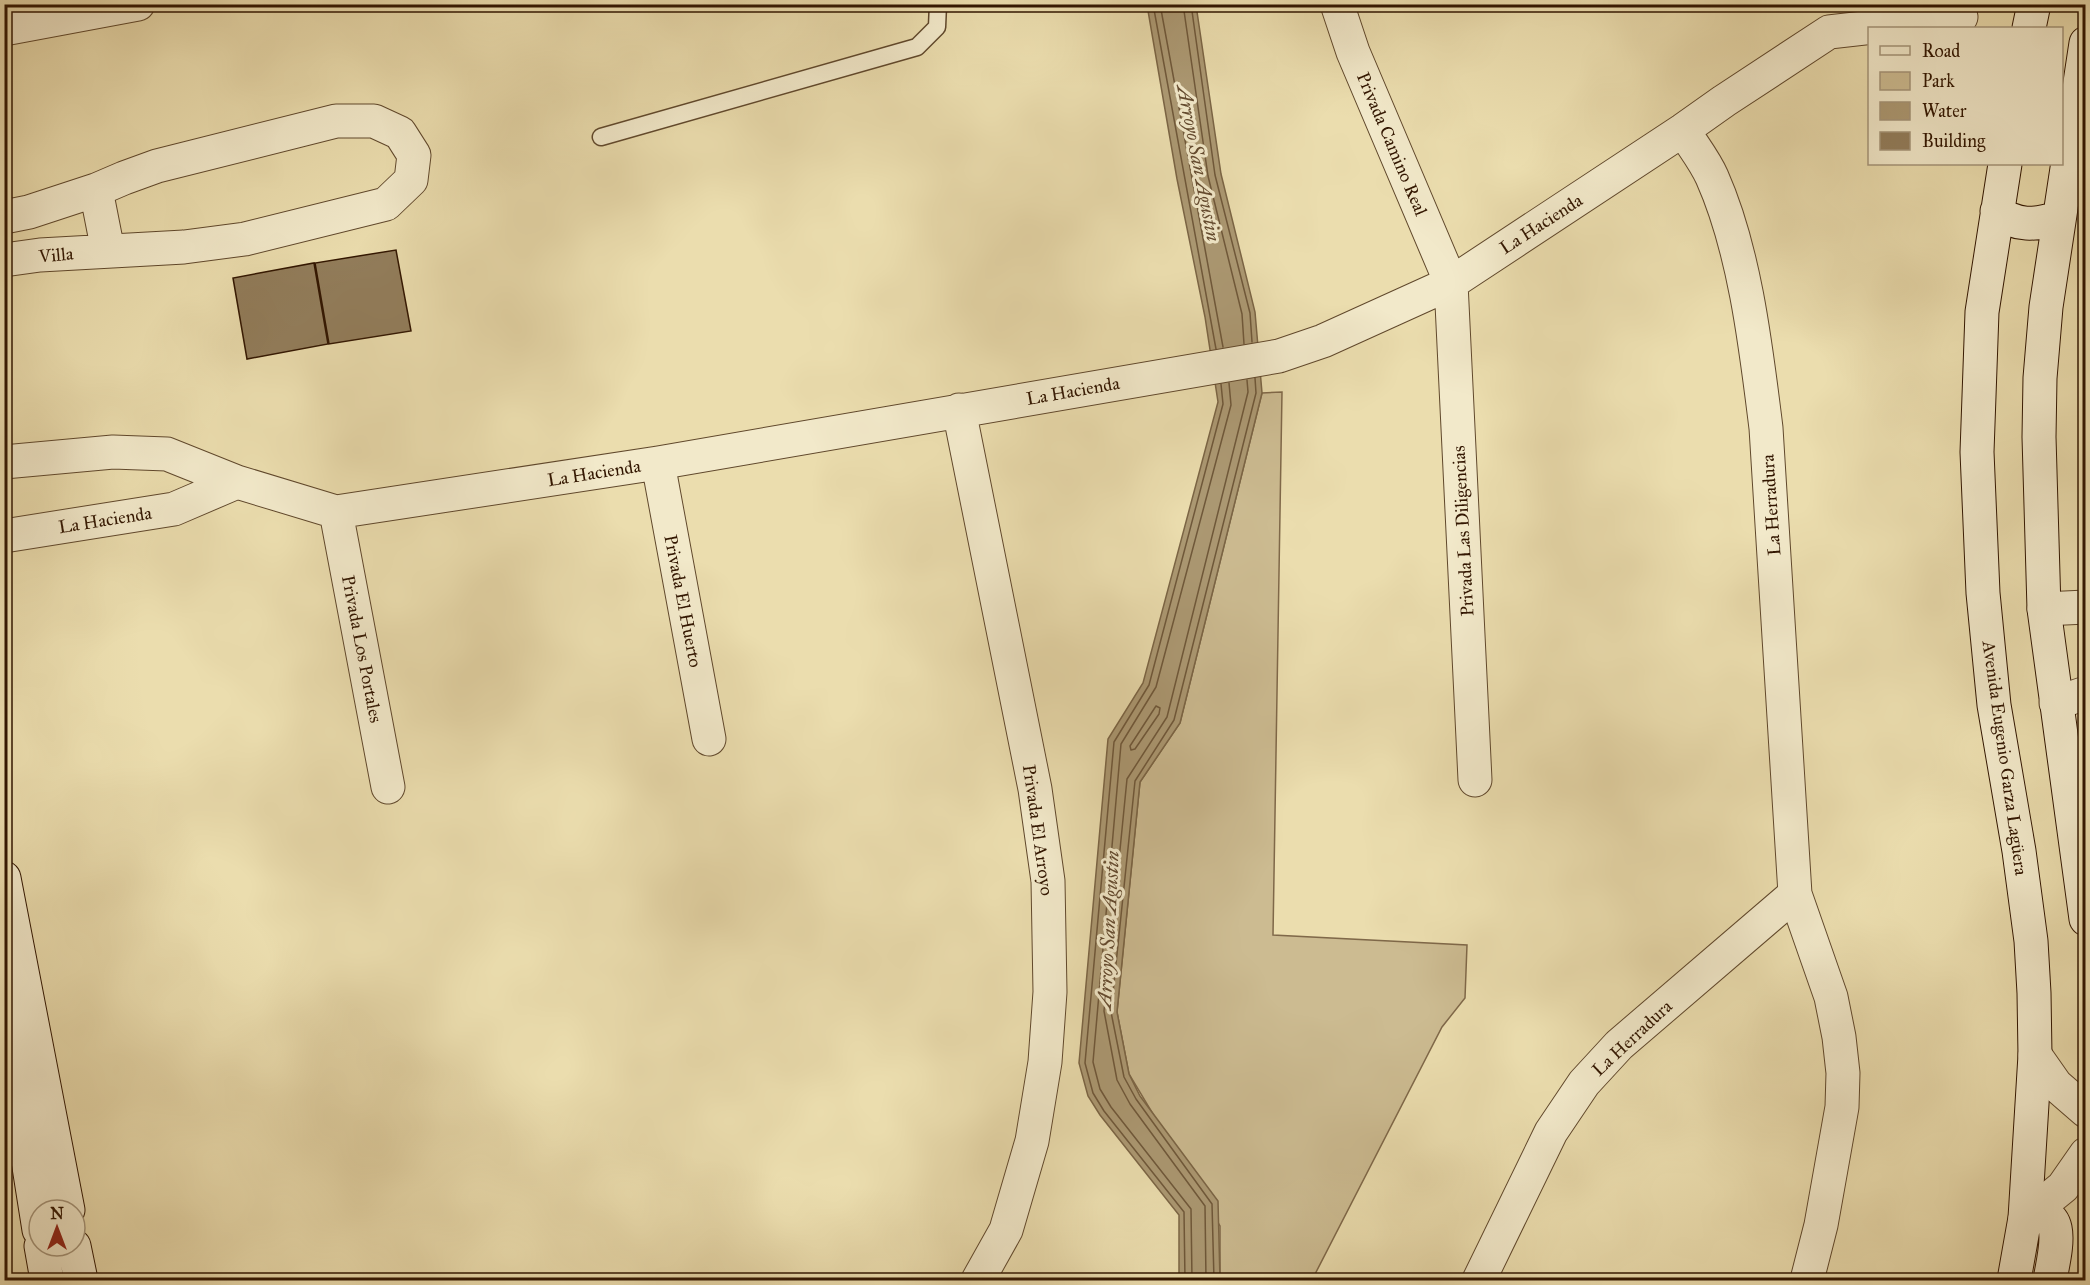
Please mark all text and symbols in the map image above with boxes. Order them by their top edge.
legend [1868,27,2063,165]
text: Road [1922,40,1960,62]
street label: Privada Camino Real [1352,69,1432,219]
text: Park [1922,70,1955,92]
water label: Arroyo San Agustin [1172,81,1226,244]
text: Water [1922,100,1967,122]
text: Building [1922,130,1986,153]
street label: La Hacienda [1495,189,1587,259]
street label: Villa [37,242,75,268]
street label: La Hacienda [1025,372,1122,410]
street label: Privada Las Diligencias [1448,445,1479,617]
street label: La Herradura [1756,453,1786,557]
street label: La Hacienda [546,455,643,491]
street label: La Hacienda [57,502,154,538]
street label: Privada El Huerto [659,533,707,669]
street label: Privada Los Portales [337,573,387,725]
street label: Avenida Eugenio Garza Lagüera [1977,638,2032,877]
street label: Privada El Arroyo [1018,763,1058,897]
water label: Arroyo San Agustin [1092,849,1124,1012]
street label: La Herradura [1587,995,1677,1081]
north arrow [27,1198,87,1258]
text: N [50,1204,64,1223]

